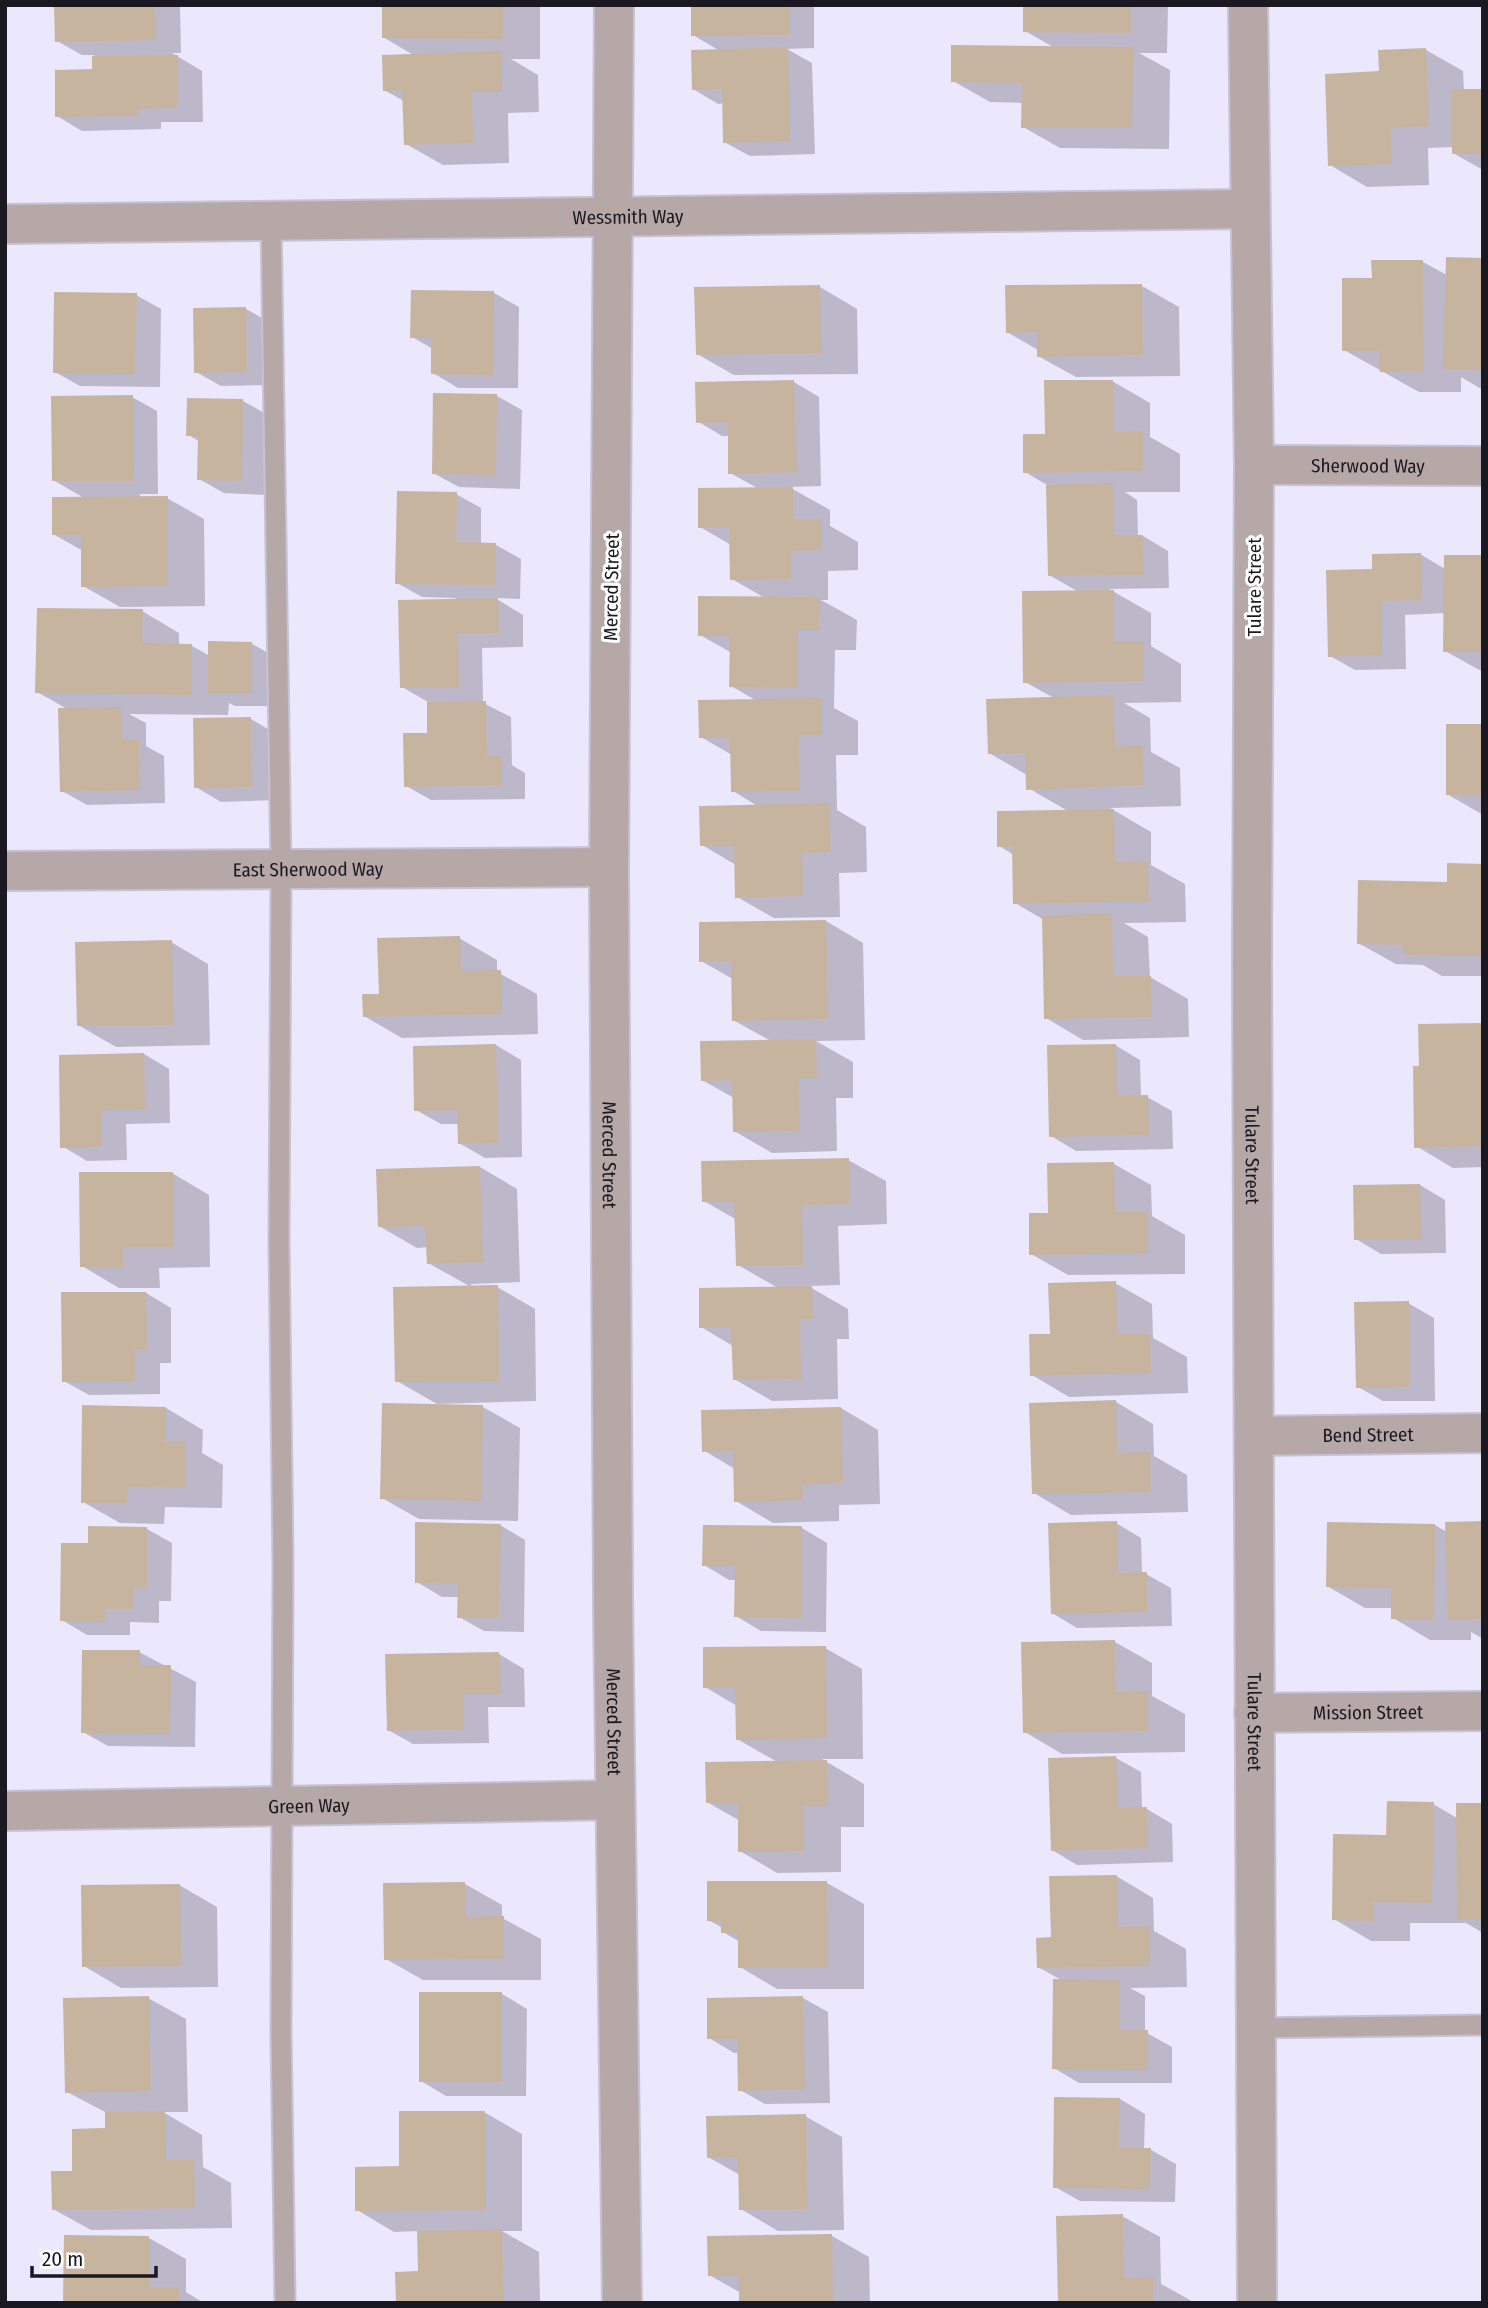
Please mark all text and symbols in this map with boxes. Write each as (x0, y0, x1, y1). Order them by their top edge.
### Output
street label: Wessmith Way (572, 205, 684, 229)
street label: Sherwood Way (1311, 454, 1425, 478)
street label: Merced Street (599, 532, 624, 641)
street label: Tulare Street (1243, 537, 1266, 636)
street label: East Sherwood Way (233, 857, 384, 881)
street label: Merced Street (597, 1101, 621, 1210)
street label: Tulare Street (1241, 1105, 1264, 1205)
street label: Bend Street (1322, 1423, 1415, 1447)
street label: Merced Street (602, 1668, 626, 1777)
street label: Tulare Street (1243, 1672, 1266, 1772)
street label: Mission Street (1313, 1701, 1424, 1724)
street label: Green Way (268, 1794, 350, 1818)
scale bar (32, 2234, 156, 2278)
text: 20 m (42, 2246, 83, 2272)

